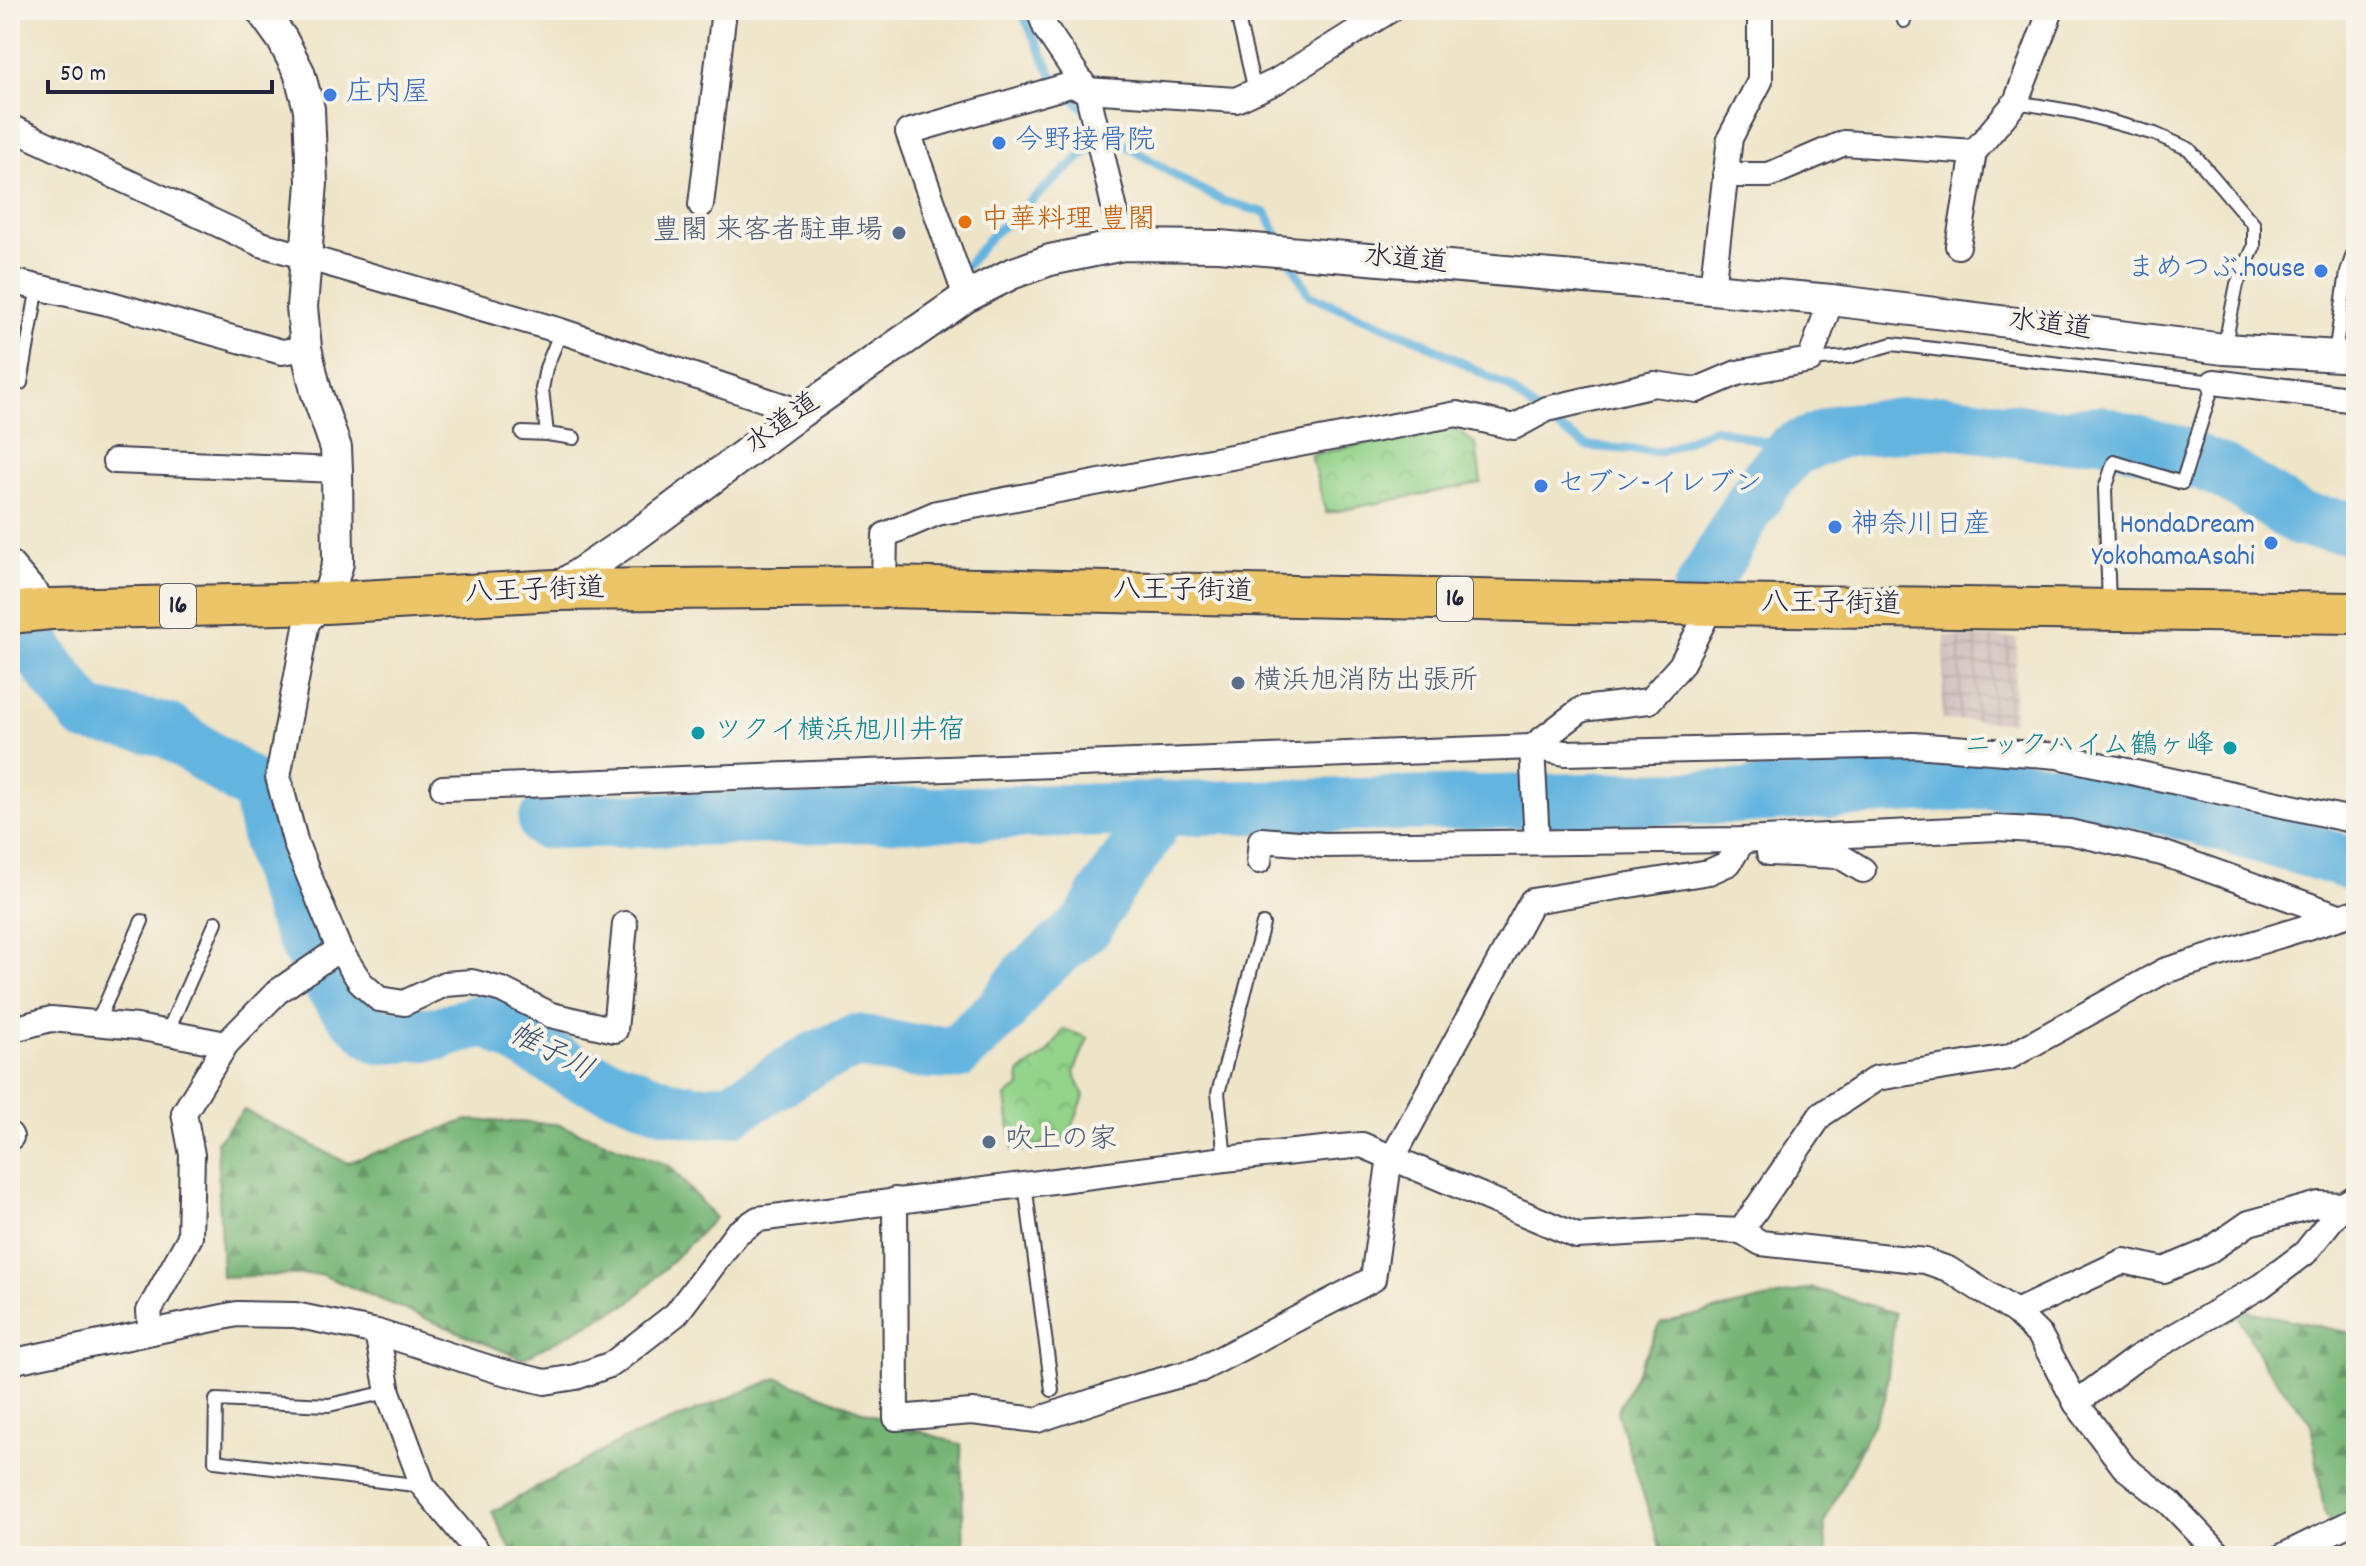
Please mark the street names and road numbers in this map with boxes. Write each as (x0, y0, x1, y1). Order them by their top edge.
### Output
street label: 水道道 (1362, 238, 1450, 286)
street label: 水道道 (2006, 302, 2094, 352)
street label: 水道道 (738, 384, 830, 466)
street label: 八王子街道 (464, 571, 606, 615)
street label: 八王子街道 (1113, 572, 1253, 614)
road number: 16 (1437, 577, 1473, 621)
road number: 16 (160, 584, 196, 628)
street label: 八王子街道 (1761, 585, 1901, 627)

